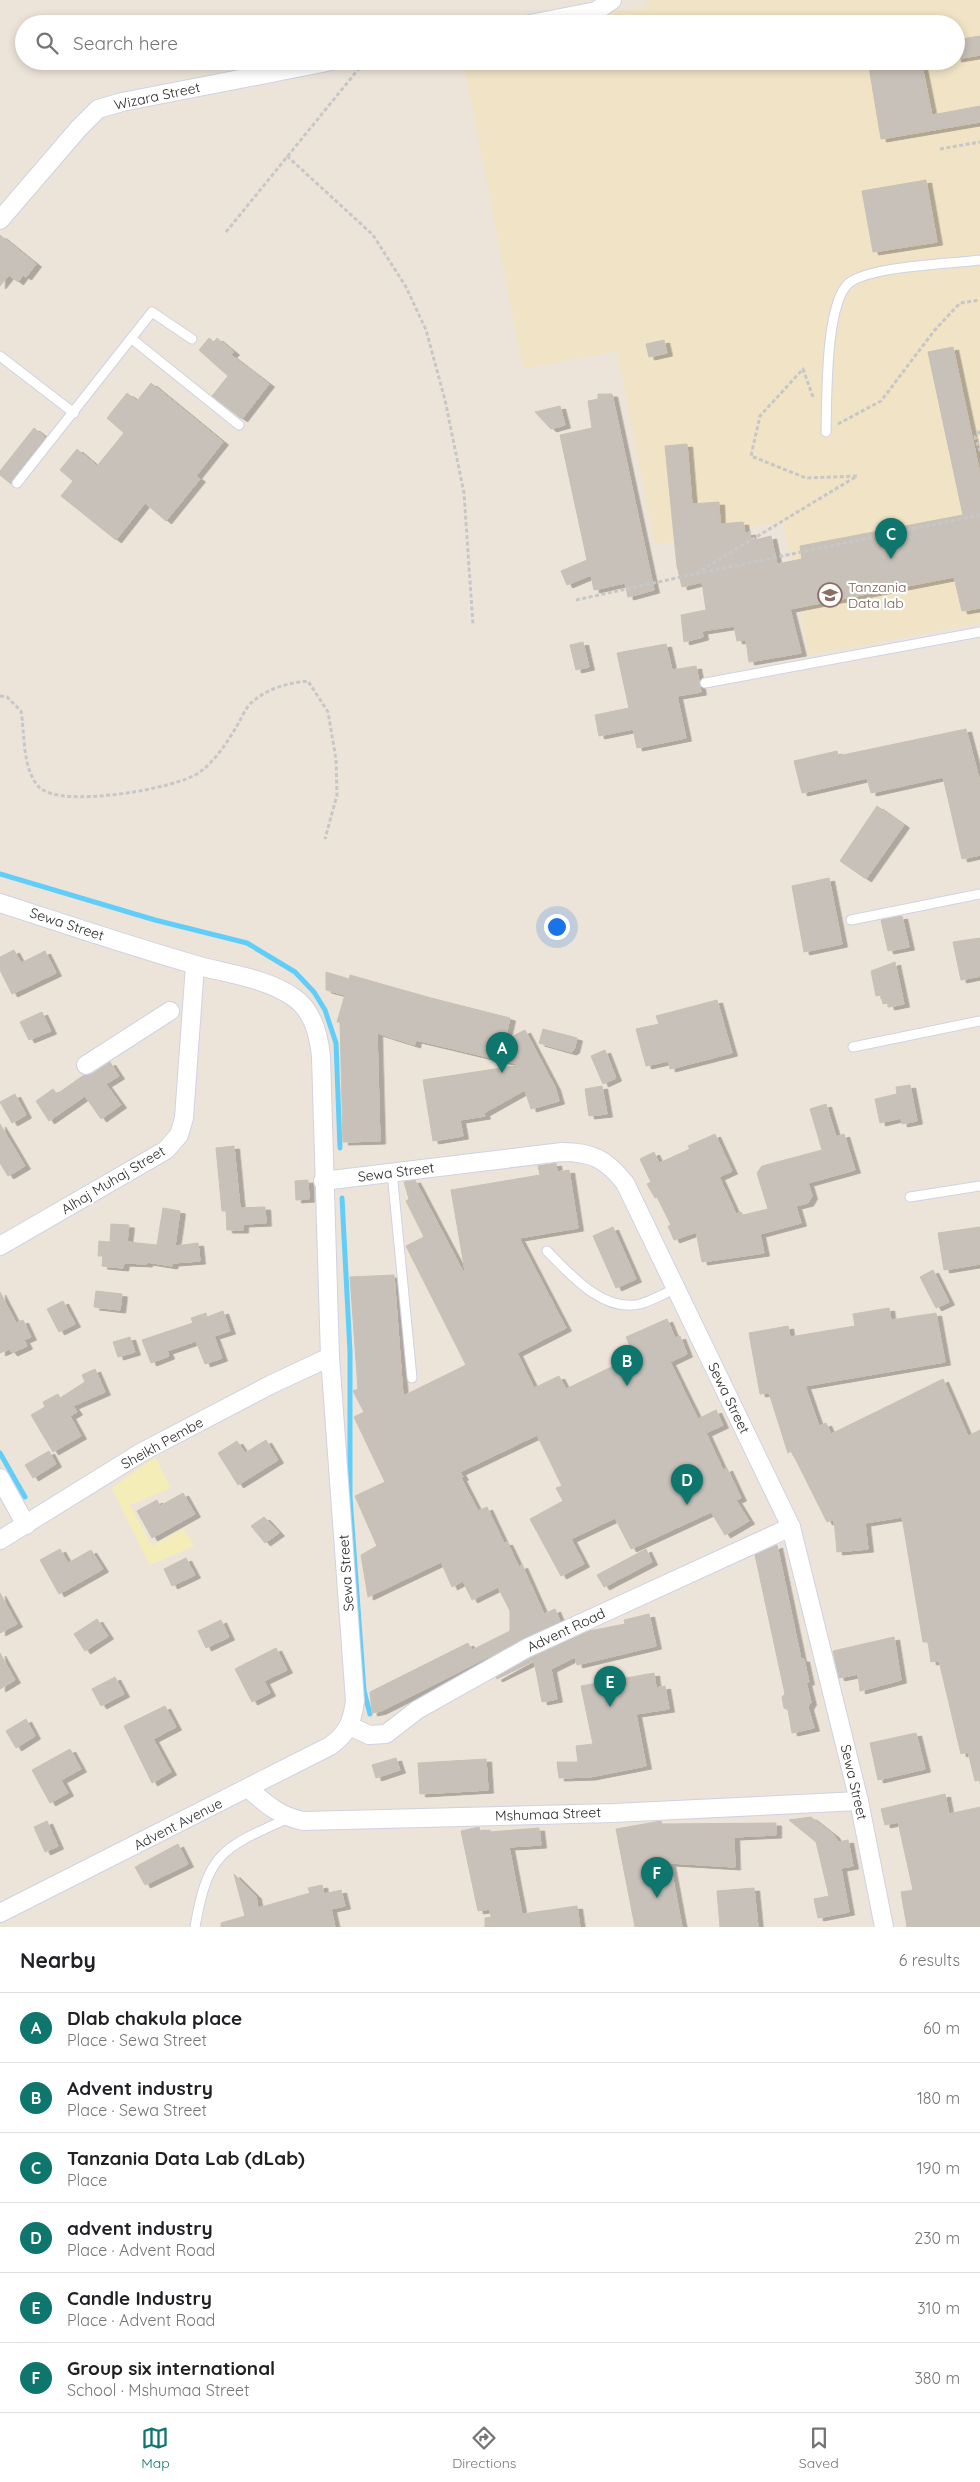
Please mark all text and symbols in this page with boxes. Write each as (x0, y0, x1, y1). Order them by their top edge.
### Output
search box (15, 15, 965, 70)
icon: search (33, 29, 61, 57)
text: Search here (73, 31, 178, 55)
street label: Wizara Street (112, 78, 202, 114)
pin: C (875, 518, 907, 559)
place label: Tanzania Data lab (848, 578, 906, 612)
school or university icon: Tanzania Data lab (817, 582, 843, 608)
street label: Sewa Street (28, 904, 107, 945)
your location (544, 914, 570, 940)
pin: A (486, 1032, 518, 1073)
street label: Alhaj Muhaj Street (58, 1142, 168, 1218)
street label: Sewa Street (357, 1158, 436, 1186)
pin: B (611, 1345, 643, 1386)
street label: Sewa Street (704, 1359, 754, 1437)
street label: Sheikh Pembe (118, 1413, 206, 1473)
pin: D (671, 1464, 703, 1505)
street label: Sewa Street (334, 1534, 358, 1612)
street label: Advent Road (524, 1604, 608, 1656)
pin: E (594, 1666, 626, 1707)
street label: Sewa Street (837, 1742, 871, 1822)
street label: Advent Avenue (131, 1794, 226, 1854)
street label: Mshumaa Street (495, 1803, 602, 1825)
pin: F (641, 1857, 673, 1898)
text: Nearby (20, 1947, 96, 1973)
text: 6 results (899, 1950, 960, 1970)
text: Dlab chakula place (67, 2006, 242, 2030)
text: A (31, 2018, 41, 2038)
text: 60 m (923, 2018, 960, 2038)
text: Place · Sewa Street (67, 2030, 207, 2050)
text: Advent industry (67, 2076, 213, 2100)
text: B (31, 2088, 41, 2108)
text: 180 m (917, 2088, 960, 2108)
text: Place · Sewa Street (67, 2100, 207, 2120)
text: Tanzania Data Lab (dLab) (67, 2146, 305, 2170)
text: C (31, 2158, 41, 2178)
text: 190 m (917, 2158, 960, 2178)
text: Place (67, 2170, 107, 2190)
text: advent industry (67, 2216, 213, 2240)
text: D (30, 2228, 42, 2248)
text: 230 m (914, 2228, 960, 2248)
text: Place · Advent Road (67, 2240, 215, 2260)
text: Candle Industry (67, 2286, 212, 2310)
text: E (31, 2298, 41, 2318)
text: 310 m (917, 2298, 960, 2318)
text: Place · Advent Road (67, 2310, 215, 2330)
text: Group six international (67, 2356, 275, 2380)
text: F (32, 2368, 41, 2388)
text: 380 m (914, 2368, 960, 2388)
text: School · Mshumaa Street (67, 2380, 249, 2400)
tab: Map (141, 2424, 170, 2472)
tab: Directions (452, 2424, 516, 2472)
tab: Saved (799, 2424, 839, 2472)

